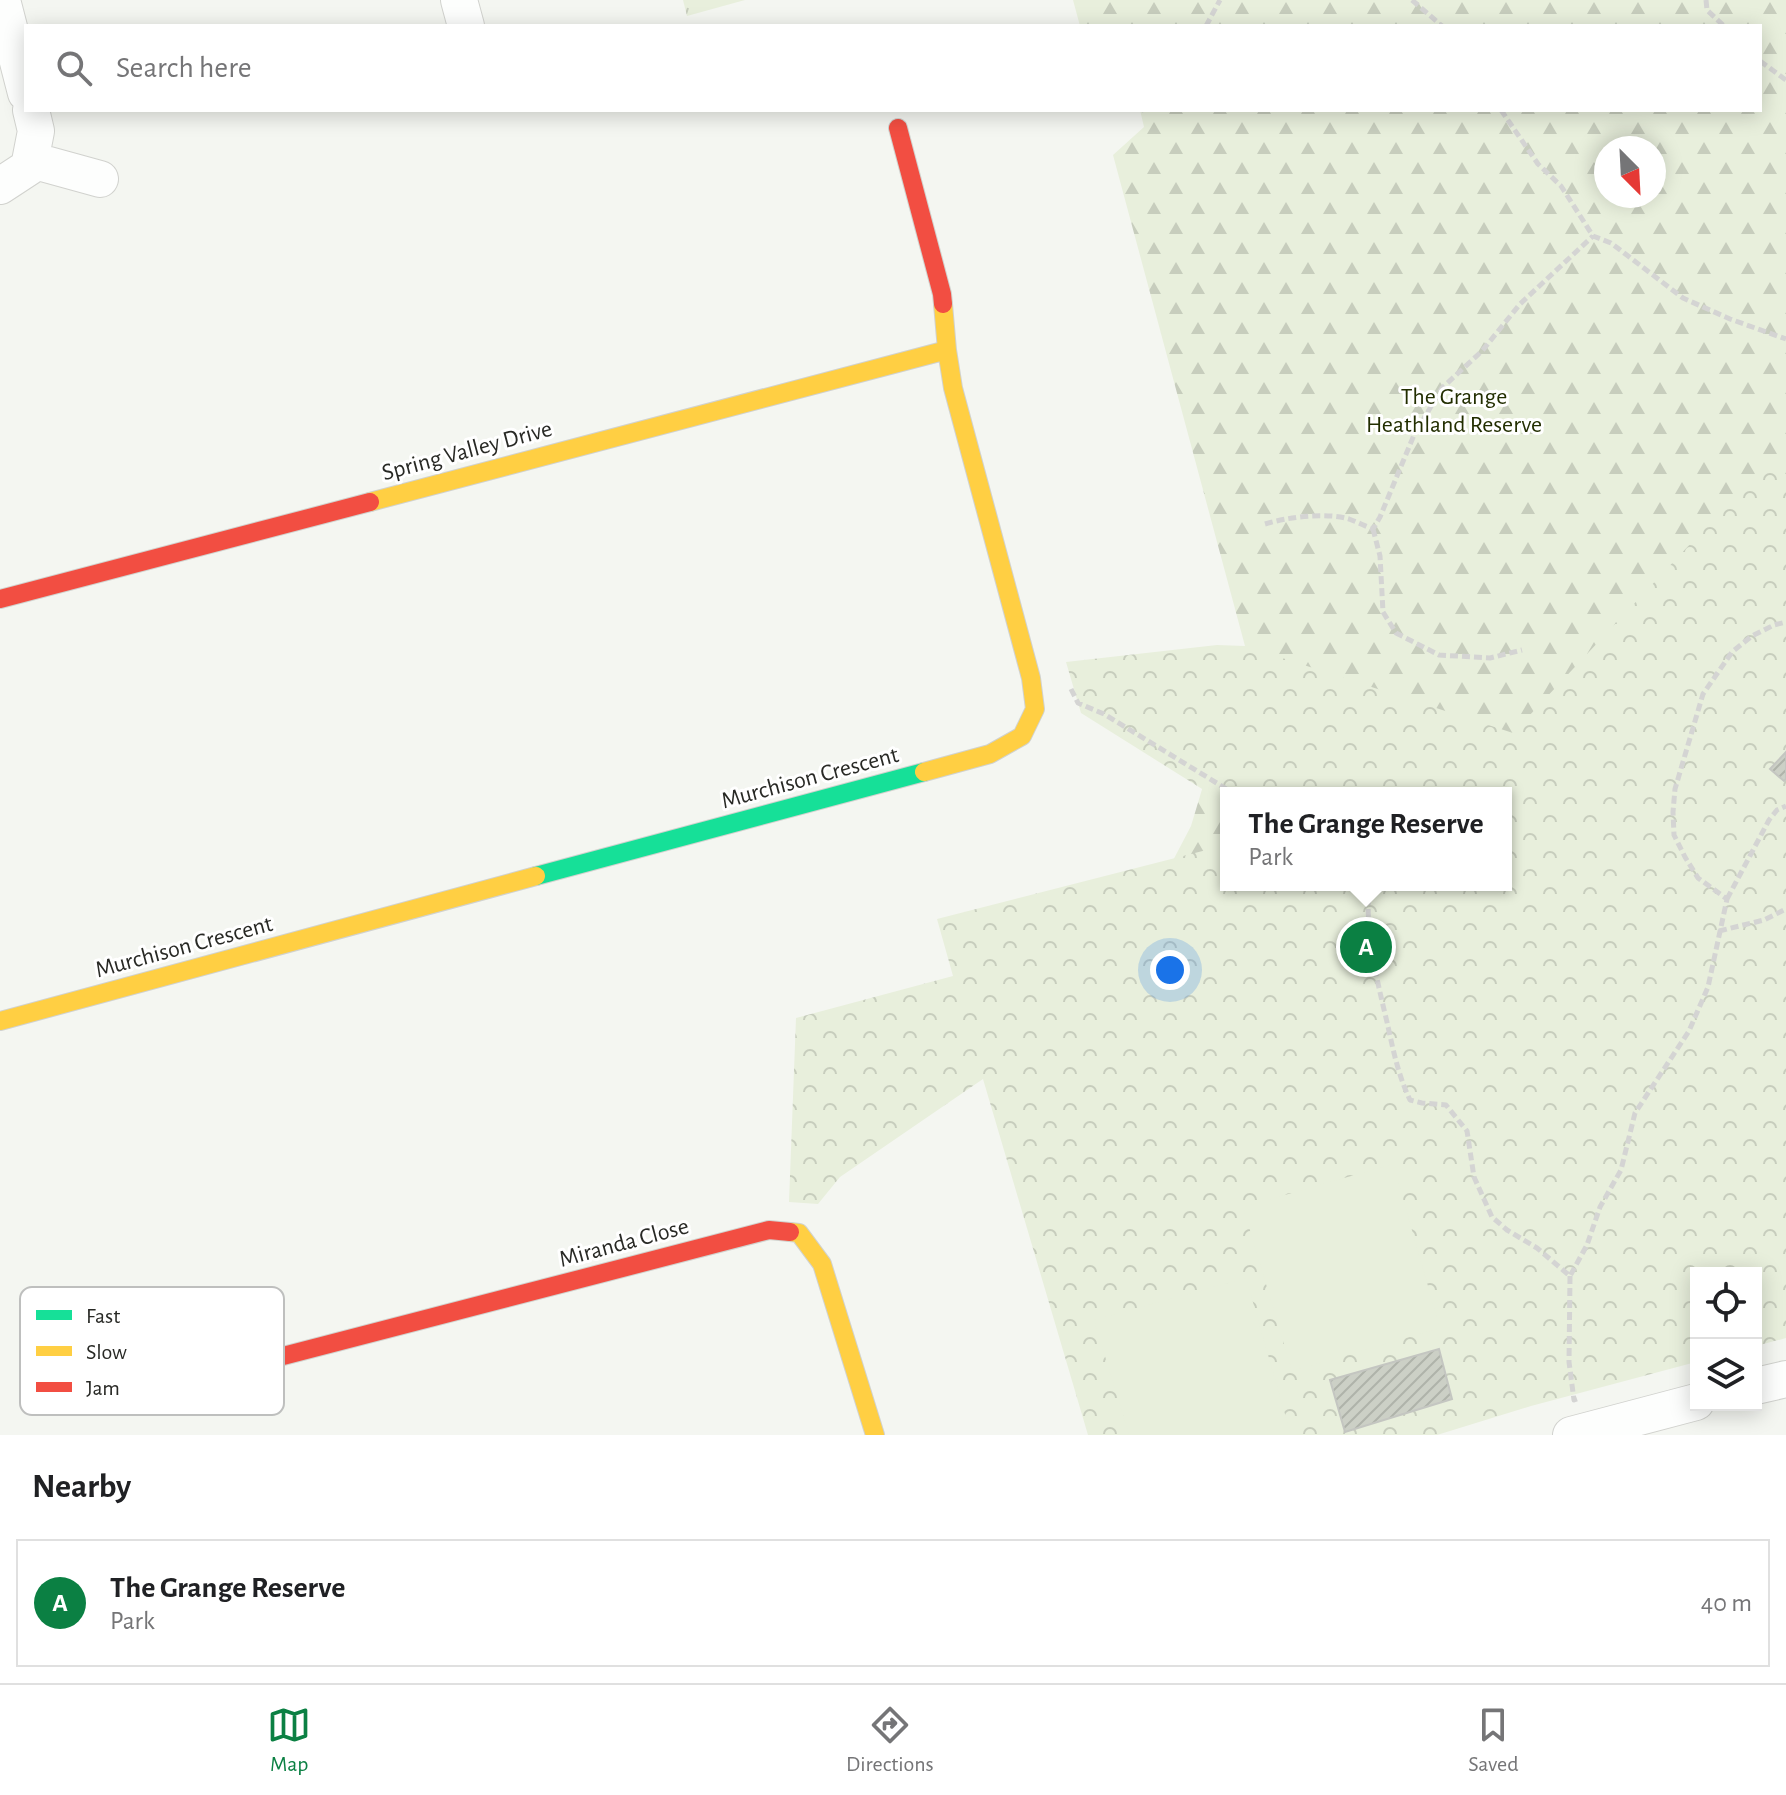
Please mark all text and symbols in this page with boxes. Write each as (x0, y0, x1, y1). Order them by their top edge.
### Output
search box (24, 24, 1762, 112)
icon: search (52, 46, 96, 90)
text: Search here (116, 53, 252, 83)
north arrow (1594, 136, 1666, 208)
park label: The Grange Heathland Reserve (1366, 385, 1542, 437)
street label: Spring Valley Drive (379, 417, 555, 485)
street label: Murchison Crescent (719, 743, 902, 813)
popup (1220, 787, 1512, 891)
text: The Grange Reserve (1248, 809, 1484, 839)
text: Park (1248, 844, 1293, 870)
street label: Murchison Crescent (93, 912, 276, 982)
pin: A (1340, 917, 1392, 977)
your location (1150, 950, 1190, 990)
street label: Miranda Close (557, 1214, 691, 1272)
map controls (1690, 1267, 1762, 1411)
button: locate (1690, 1267, 1762, 1339)
legend (20, 1287, 284, 1415)
text: Fast (86, 1305, 120, 1327)
button: layers (1690, 1339, 1762, 1411)
text: Slow (86, 1341, 127, 1363)
text: Jam (86, 1377, 120, 1399)
text: Nearby (32, 1470, 131, 1504)
text: The Grange Reserve (110, 1573, 345, 1603)
text: A (52, 1590, 68, 1616)
text: 40 m (1701, 1590, 1752, 1616)
text: Park (110, 1608, 155, 1634)
tab: Map (267, 1703, 311, 1777)
tab: Directions (846, 1703, 934, 1777)
tab: Saved (1468, 1703, 1519, 1777)

